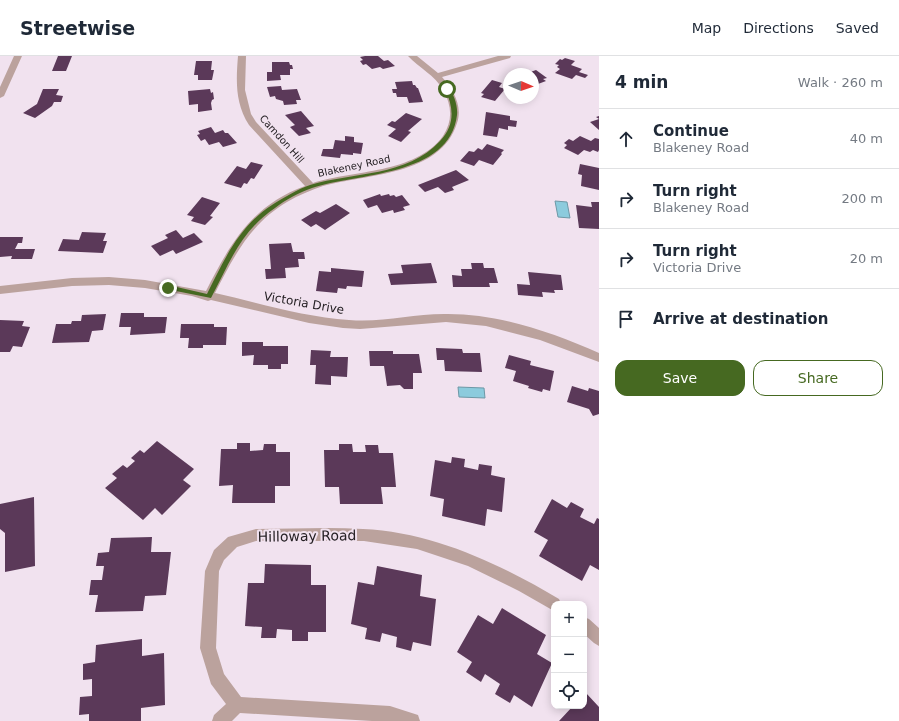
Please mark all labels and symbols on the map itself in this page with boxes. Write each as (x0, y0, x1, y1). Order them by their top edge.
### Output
north arrow (503, 68, 539, 104)
route start (438, 80, 456, 98)
street label: Camdon Hill (258, 113, 306, 165)
street label: Blakeney Road (317, 153, 391, 179)
route end (159, 279, 177, 297)
street label: Victoria Drive (263, 289, 345, 317)
street label: Hilloway Road (258, 527, 356, 545)

